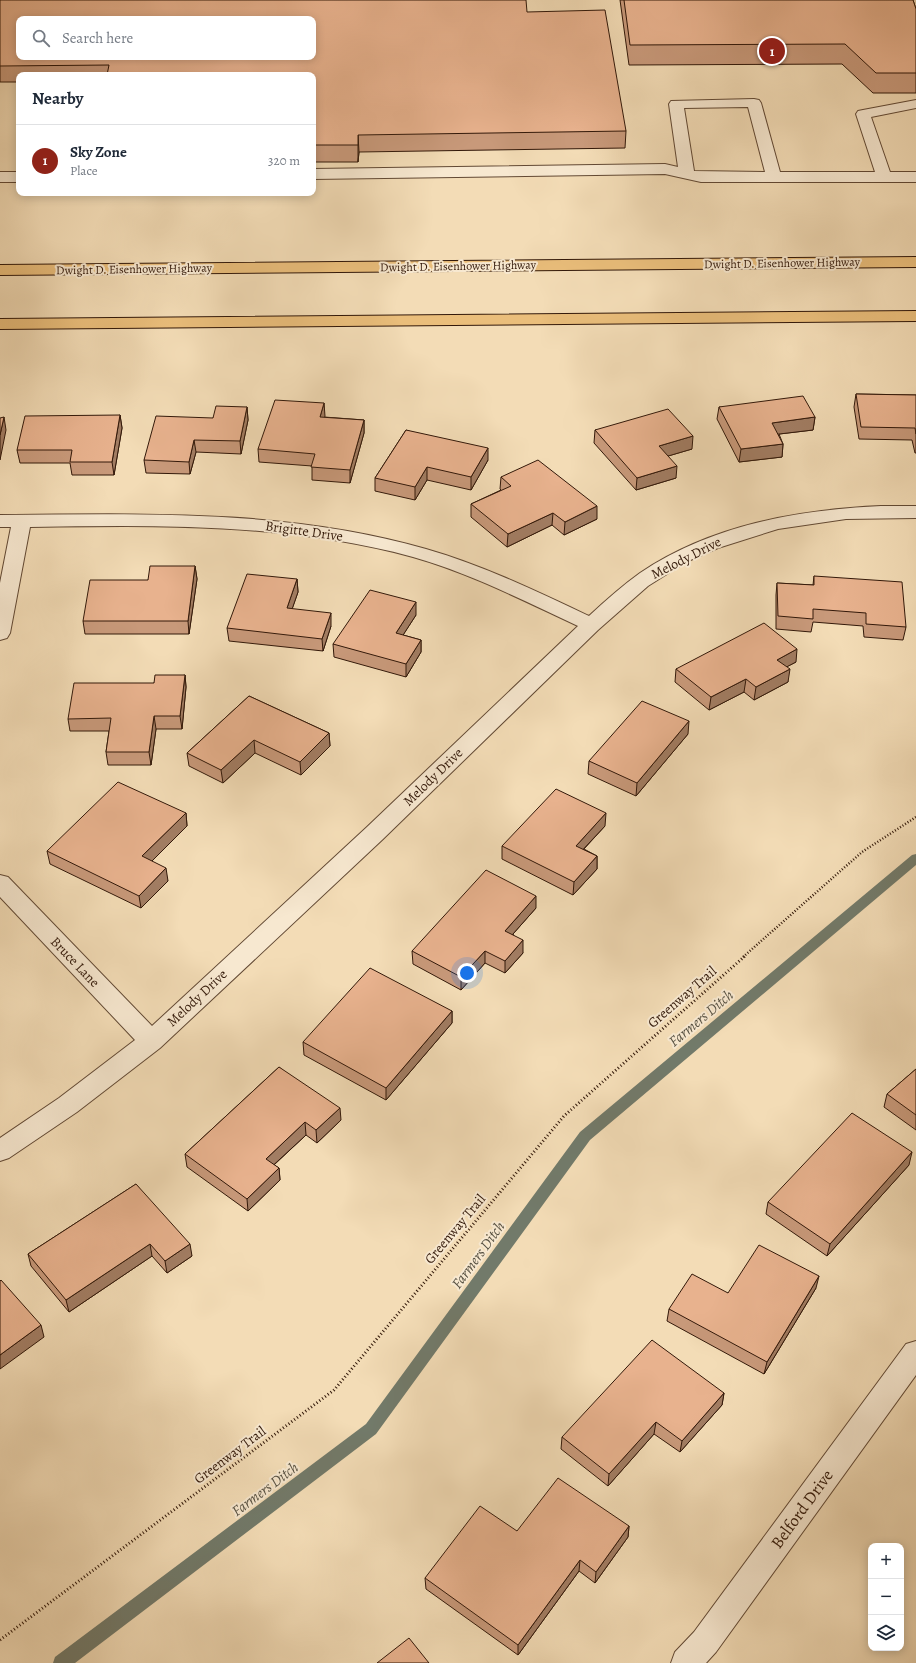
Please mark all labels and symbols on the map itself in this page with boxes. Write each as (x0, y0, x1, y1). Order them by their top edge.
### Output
pin: 1 (759, 36, 785, 66)
street label: Dwight D. Eisenhower Highway (704, 254, 861, 272)
street label: Dwight D. Eisenhower Highway (380, 257, 537, 275)
street label: Dwight D. Eisenhower Highway (56, 260, 213, 278)
street label: Brigitte Drive (264, 516, 344, 546)
street label: Melody Drive (648, 532, 724, 584)
street label: Melody Drive (399, 744, 467, 810)
street label: Bruce Lane (46, 933, 104, 991)
street label: Greenway Trail (644, 961, 721, 1032)
your location (457, 963, 477, 983)
street label: Melody Drive (163, 965, 231, 1031)
water label: Farmers Ditch (664, 985, 738, 1051)
street label: Greenway Trail (420, 1190, 490, 1268)
water label: Farmers Ditch (447, 1217, 509, 1293)
street label: Greenway Trail (190, 1421, 270, 1488)
water label: Farmers Ditch (228, 1457, 302, 1521)
street label: Belford Drive (766, 1465, 838, 1553)

